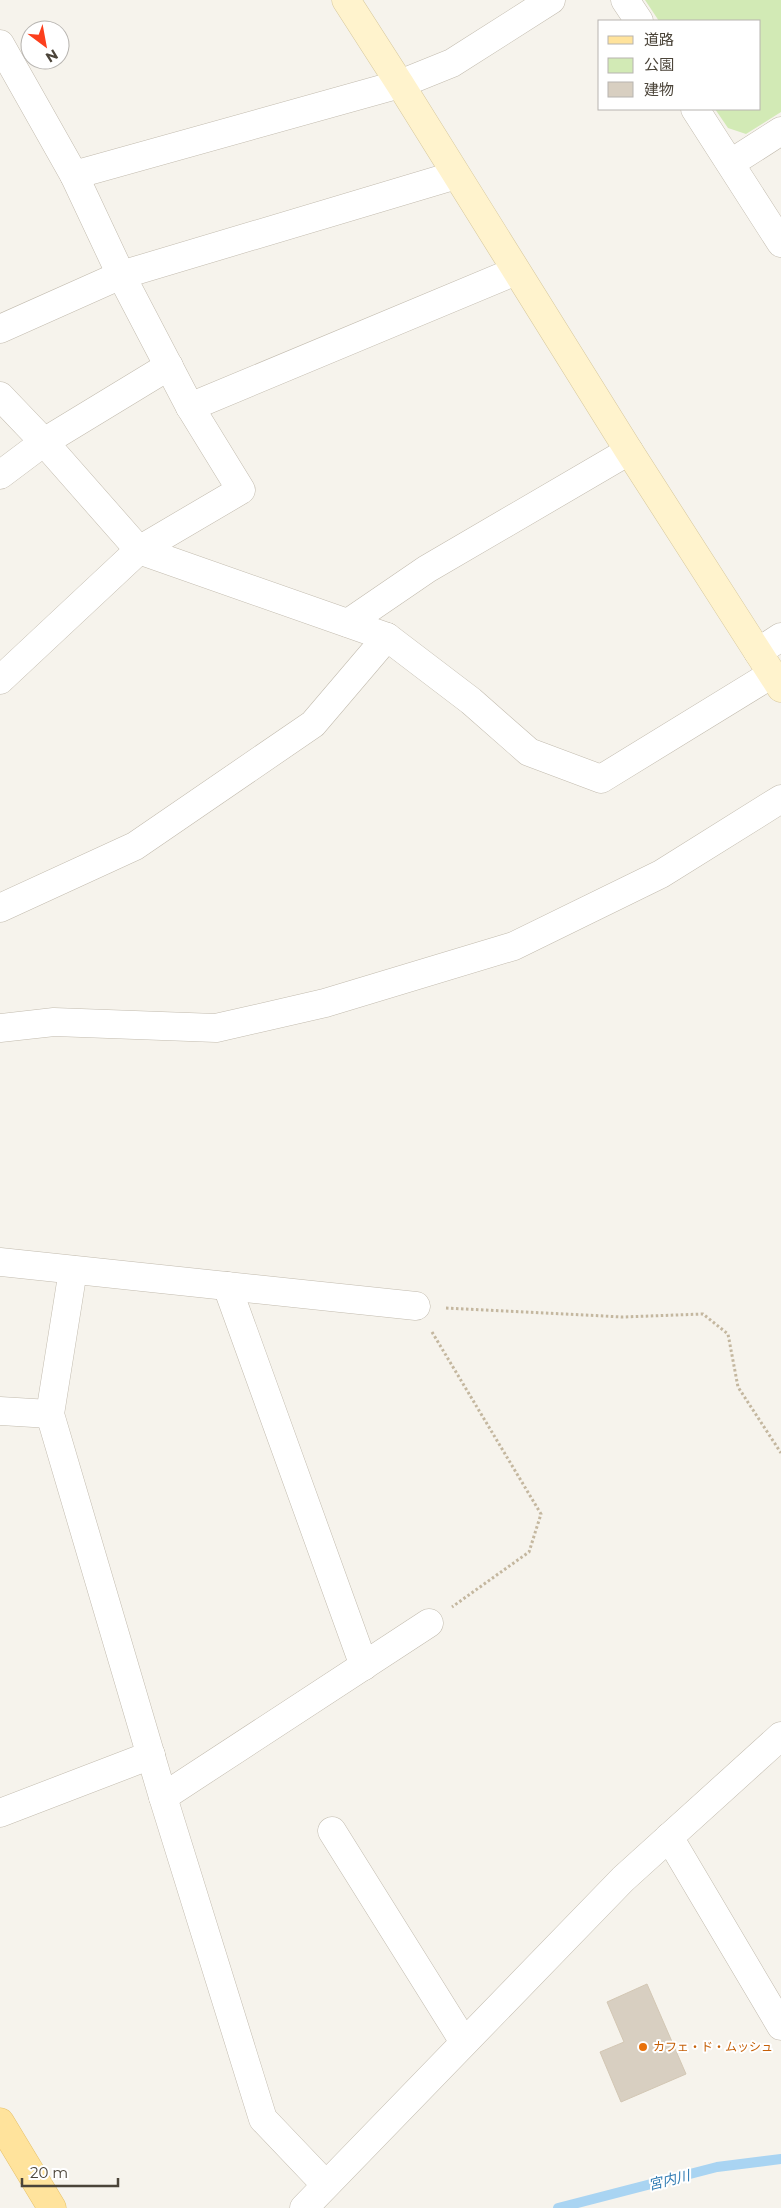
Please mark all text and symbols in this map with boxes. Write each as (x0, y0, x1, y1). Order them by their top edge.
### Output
north arrow (20, 20, 70, 70)
legend (598, 20, 761, 110)
text: 道路 (644, 30, 674, 49)
text: N (42, 45, 61, 67)
text: 公園 (644, 55, 674, 74)
text: 建物 (644, 80, 674, 99)
place label: カフェ・ド・ムッシュ (653, 2039, 773, 2054)
marker: カフェ・ド・ムッシュ (637, 2041, 649, 2053)
scale bar (22, 2156, 119, 2188)
text: 20 m (30, 2163, 68, 2182)
water label: 宮内川 (646, 2166, 693, 2194)

